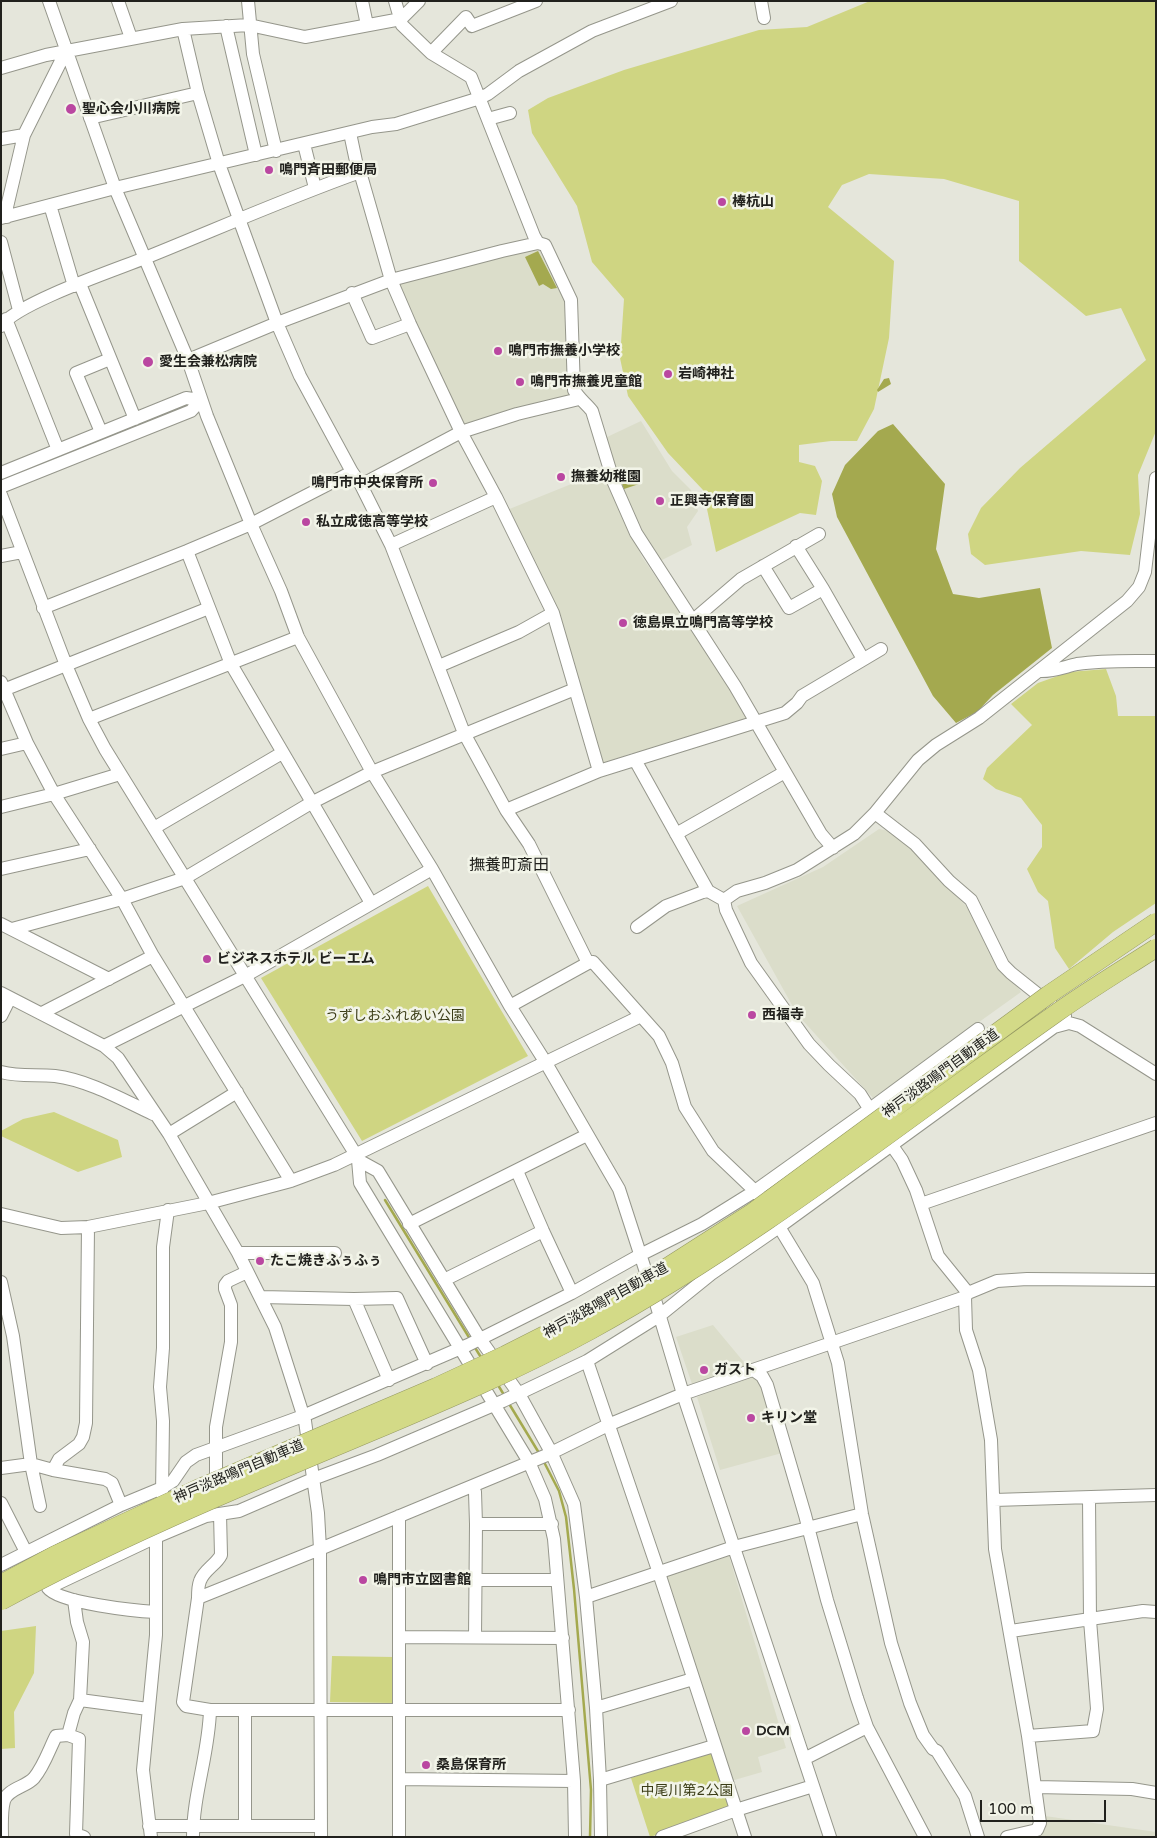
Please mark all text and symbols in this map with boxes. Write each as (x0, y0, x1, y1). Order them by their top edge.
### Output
place label: 聖心会小川病院 (82, 101, 180, 117)
marker: 聖心会小川病院 (64, 102, 78, 116)
place label: 鳴門斉田郵便局 (279, 162, 377, 178)
marker: 鳴門斉田郵便局 (263, 164, 275, 176)
place label: 棒杭山 (732, 194, 774, 210)
marker: 棒杭山 (716, 196, 728, 208)
place label: 鳴門市撫養小学校 (508, 343, 620, 359)
marker: 鳴門市撫養小学校 (492, 345, 504, 357)
place label: 愛生会兼松病院 (159, 354, 257, 370)
marker: 愛生会兼松病院 (141, 355, 155, 369)
place label: 岩崎神社 (678, 366, 734, 382)
marker: 岩崎神社 (662, 368, 674, 380)
place label: 鳴門市撫養児童館 (530, 374, 642, 390)
marker: 鳴門市撫養児童館 (514, 376, 526, 388)
place label: 撫養幼稚園 (571, 469, 641, 485)
marker: 撫養幼稚園 (555, 471, 567, 483)
place label: 鳴門市中央保育所 (311, 475, 423, 491)
marker: 鳴門市中央保育所 (427, 477, 439, 489)
place label: 正興寺保育園 (670, 493, 754, 509)
marker: 正興寺保育園 (654, 495, 666, 507)
place label: 私立成徳高等学校 (316, 514, 428, 530)
marker: 私立成徳高等学校 (300, 516, 312, 528)
place label: 徳島県立鳴門高等学校 (633, 615, 773, 631)
marker: 徳島県立鳴門高等学校 (617, 617, 629, 629)
district label: 撫養町斎田 (469, 856, 549, 876)
place label: ビジネスホテル ビーエム (217, 951, 375, 967)
marker: ビジネスホテル ビーエム (201, 953, 213, 965)
place label: 西福寺 (762, 1007, 804, 1023)
park label: うずしおふれあい公園 (325, 1008, 465, 1024)
marker: 西福寺 (746, 1009, 758, 1021)
street label: 神戸淡路鳴門自動車道 (879, 1026, 1003, 1122)
place label: たこ焼きふぅふぅ (270, 1253, 382, 1269)
marker: たこ焼きふぅふぅ (254, 1255, 266, 1267)
street label: 神戸淡路鳴門自動車道 (541, 1260, 671, 1342)
place label: ガスト (714, 1362, 756, 1378)
marker: ガスト (698, 1364, 710, 1376)
place label: キリン堂 (761, 1410, 817, 1426)
marker: キリン堂 (745, 1412, 757, 1424)
street label: 神戸淡路鳴門自動車道 (171, 1437, 307, 1507)
place label: 鳴門市立図書館 (373, 1572, 471, 1588)
marker: 鳴門市立図書館 (357, 1574, 369, 1586)
place label: DCM (756, 1723, 790, 1739)
marker: DCM (740, 1725, 752, 1737)
place label: 桑島保育所 (436, 1757, 506, 1773)
marker: 桑島保育所 (420, 1759, 432, 1771)
park label: 中尾川第2公園 (641, 1783, 733, 1799)
scale bar (982, 1790, 1108, 1822)
text: 100 m (988, 1800, 1034, 1818)

